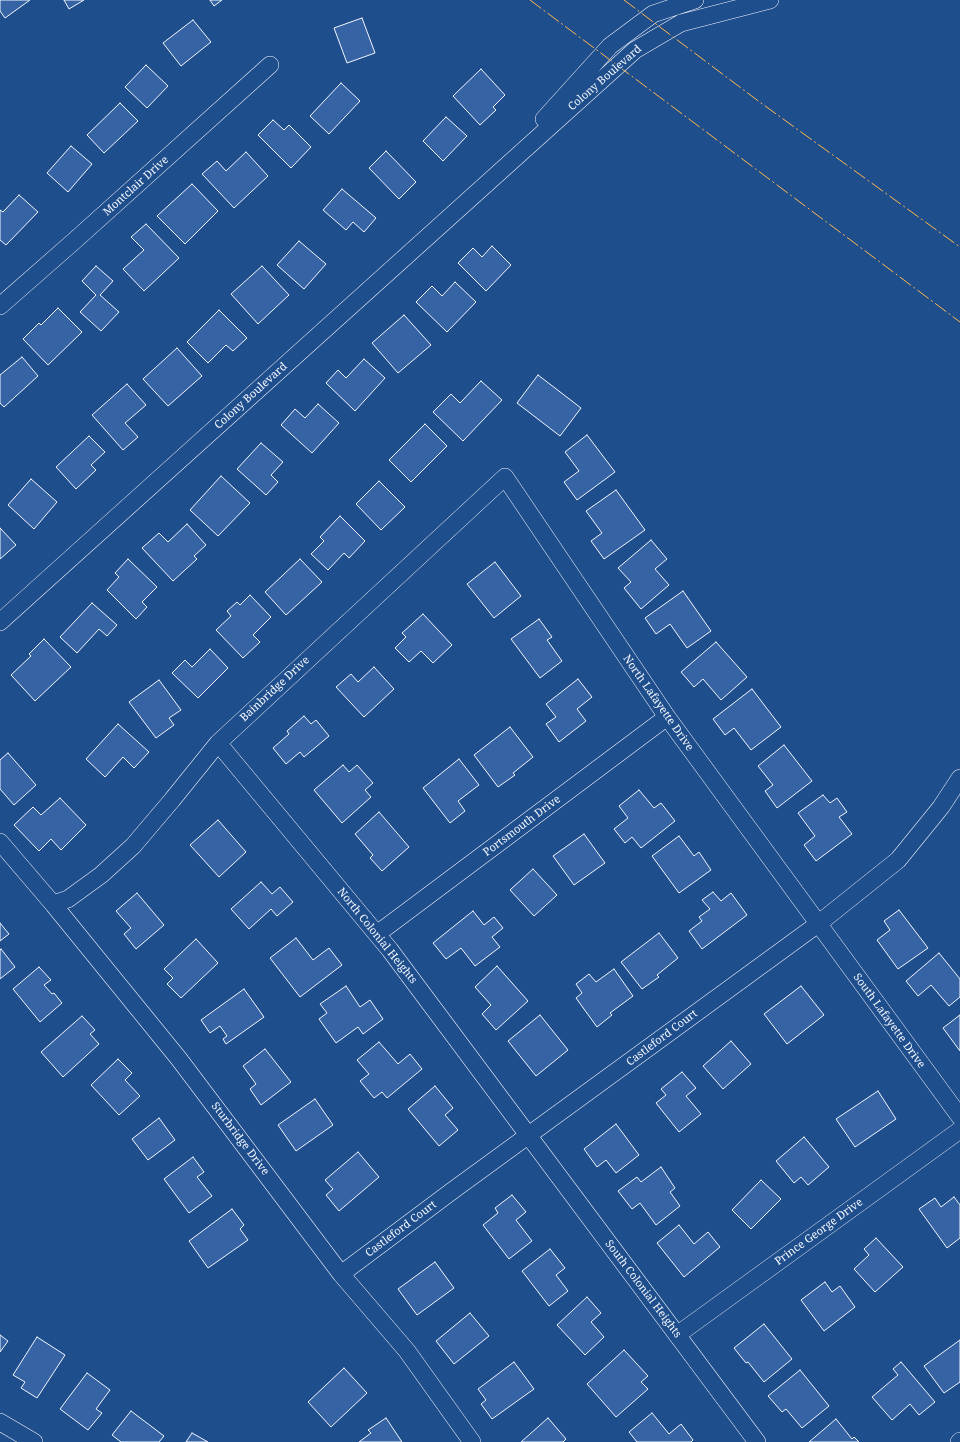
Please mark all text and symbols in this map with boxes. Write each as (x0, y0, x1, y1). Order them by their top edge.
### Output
street label: Colony Boulevard (566, 42, 644, 114)
street label: Montclair Drive (101, 153, 171, 219)
street label: Colony Boulevard (212, 360, 290, 432)
street label: North Lafayette Drive (620, 652, 696, 754)
street label: Bainbridge Drive (238, 654, 312, 724)
street label: Portsmouth Drive (481, 793, 563, 859)
street label: North Colonial Heights (334, 885, 420, 987)
street label: South Lafayette Drive (850, 971, 928, 1071)
street label: Castleford Court (624, 1007, 700, 1069)
street label: Sturbridge Drive (208, 1100, 272, 1178)
street label: Prince George Drive (772, 1196, 866, 1268)
street label: Castleford Court (363, 1198, 439, 1260)
street label: South Colonial Heights (602, 1238, 684, 1340)

